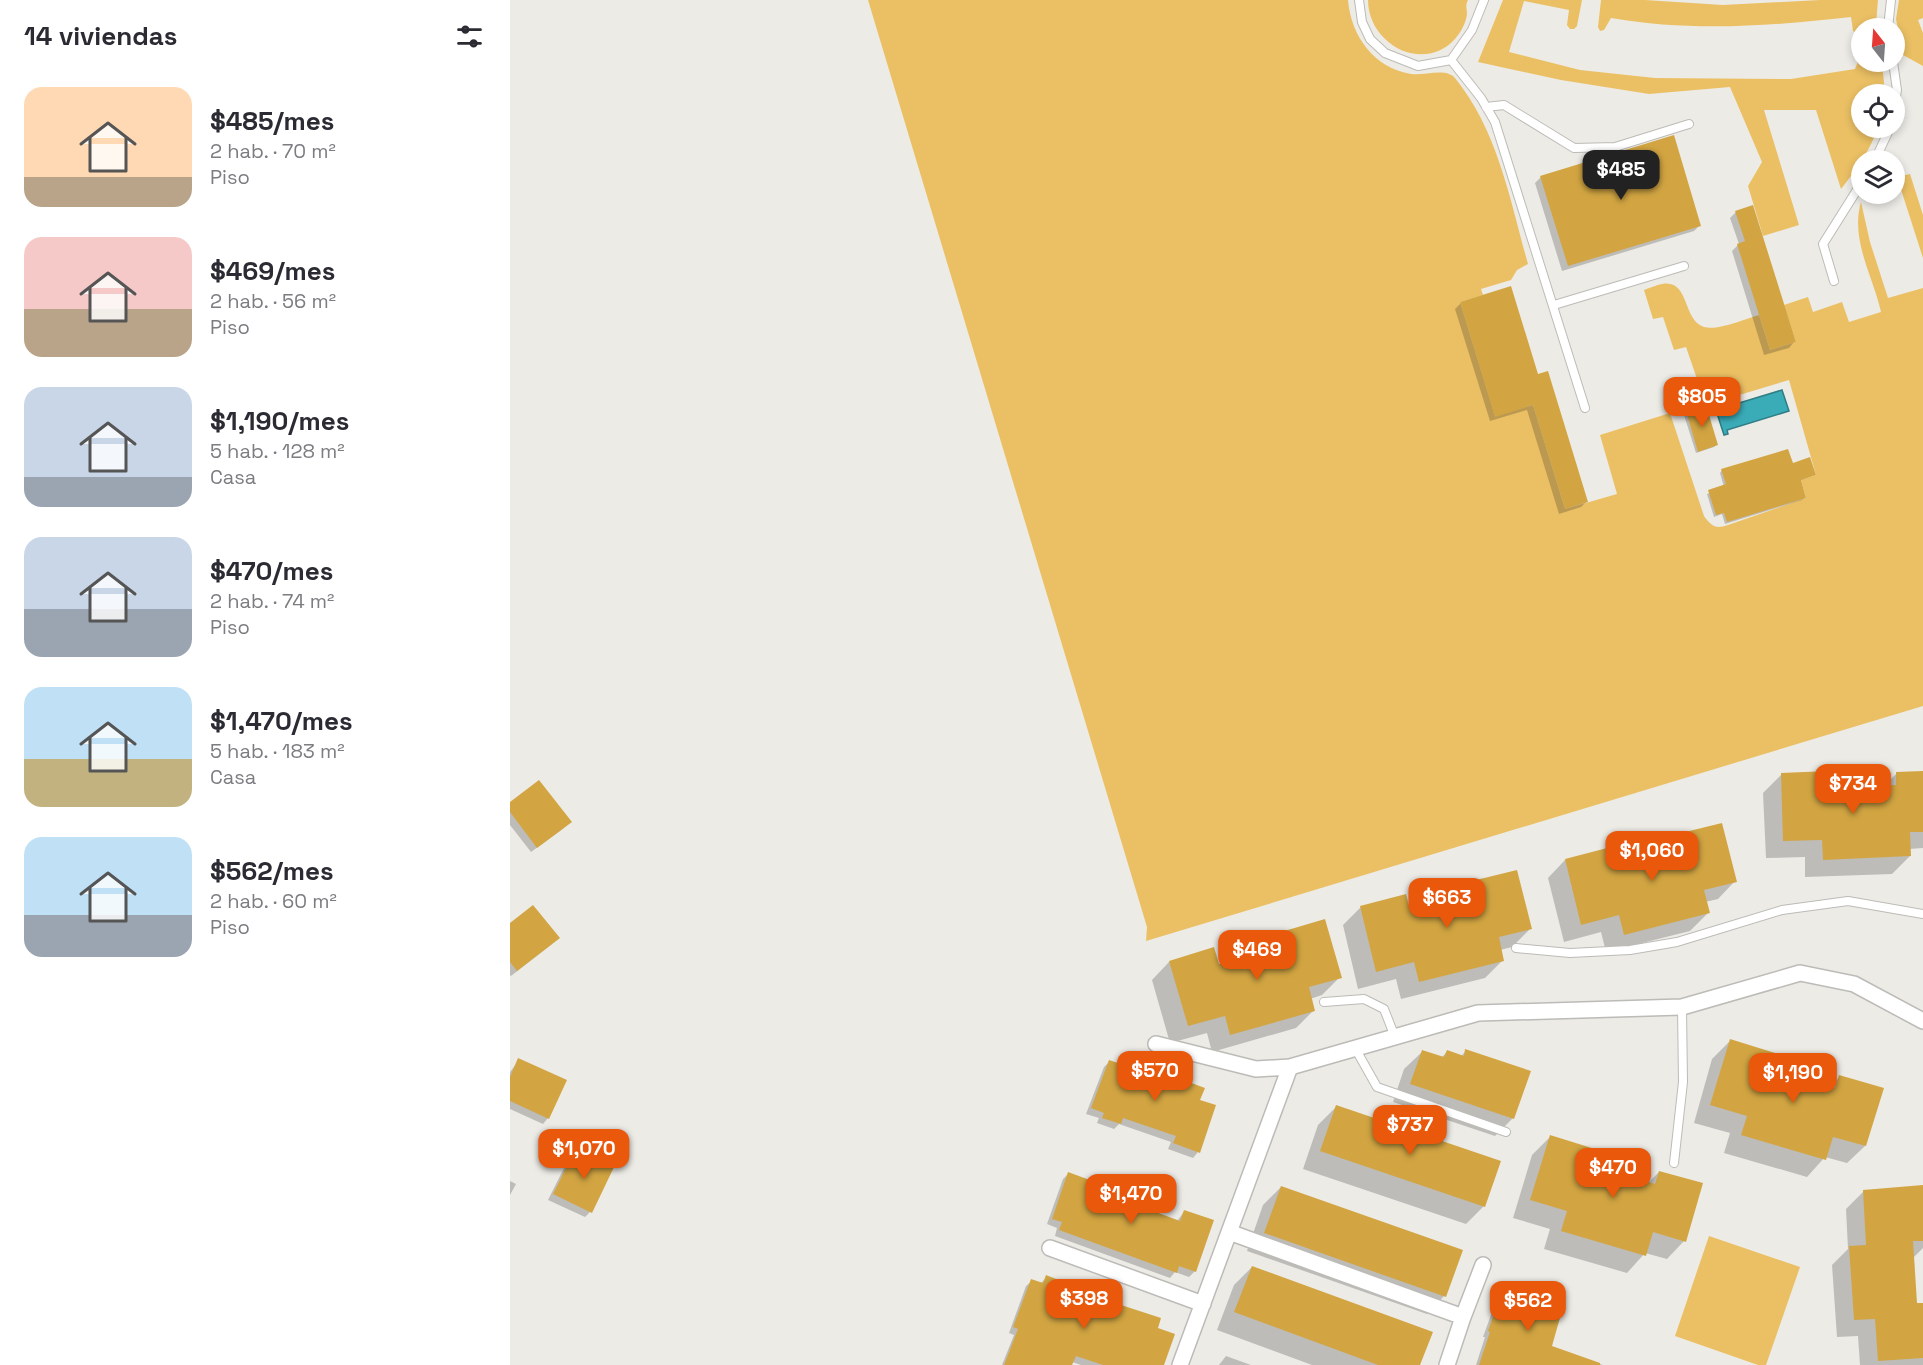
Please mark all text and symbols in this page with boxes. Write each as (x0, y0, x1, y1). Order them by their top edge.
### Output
north arrow (1851, 18, 1905, 72)
map controls (1851, 18, 1905, 204)
text: 14 viviendas (24, 19, 177, 53)
icon: filters (453, 20, 486, 53)
button: locate (1851, 84, 1905, 138)
text: $485/mes (210, 104, 334, 138)
icon: home (72, 111, 144, 183)
text: 2 hab. · 70 m² (210, 138, 336, 164)
pin: $485 (1585, 150, 1657, 201)
button: layers (1851, 150, 1905, 204)
text: $485 (1597, 156, 1645, 182)
text: Piso (210, 164, 250, 190)
text: $469/mes (210, 254, 335, 288)
icon: home (72, 261, 144, 333)
text: 2 hab. · 56 m² (210, 288, 336, 314)
text: Piso (210, 314, 250, 340)
pin: $805 (1666, 377, 1738, 428)
text: $805 (1677, 383, 1727, 409)
text: $1,190/mes (210, 404, 349, 438)
icon: home (72, 411, 144, 483)
text: 5 hab. · 128 m² (210, 438, 345, 464)
text: Casa (210, 464, 256, 490)
text: $470/mes (210, 554, 333, 588)
icon: home (72, 561, 144, 633)
text: 2 hab. · 74 m² (210, 588, 334, 614)
text: Piso (210, 614, 250, 640)
text: $1,470/mes (210, 704, 353, 738)
icon: home (72, 711, 144, 783)
text: 5 hab. · 183 m² (210, 738, 345, 764)
text: Casa (210, 764, 256, 790)
pin: $734 (1817, 764, 1889, 815)
text: $734 (1829, 770, 1877, 796)
pin: $1,060 (1603, 831, 1701, 882)
text: $1,060 (1619, 837, 1685, 863)
text: $562/mes (210, 854, 334, 888)
icon: home (72, 861, 144, 933)
pin: $663 (1411, 878, 1483, 929)
text: $663 (1423, 884, 1472, 910)
text: 2 hab. · 60 m² (210, 888, 337, 914)
text: Piso (210, 914, 250, 940)
pin: $469 (1221, 930, 1293, 981)
text: $469 (1232, 936, 1282, 962)
pin: $570 (1119, 1051, 1191, 1102)
pin: $1,190 (1744, 1053, 1842, 1104)
text: $570 (1131, 1057, 1179, 1083)
text: $1,190 (1763, 1059, 1823, 1085)
pin: $737 (1374, 1105, 1446, 1156)
text: $737 (1387, 1111, 1433, 1137)
pin: $1,070 (535, 1129, 633, 1180)
text: $1,070 (552, 1135, 616, 1161)
pin: $470 (1577, 1148, 1649, 1199)
text: $470 (1589, 1154, 1637, 1180)
pin: $1,470 (1082, 1174, 1180, 1225)
text: $1,470 (1100, 1180, 1162, 1206)
pin: $398 (1048, 1279, 1120, 1330)
pin: $562 (1492, 1281, 1564, 1332)
text: $398 (1060, 1285, 1108, 1311)
text: $562 (1504, 1287, 1552, 1313)

